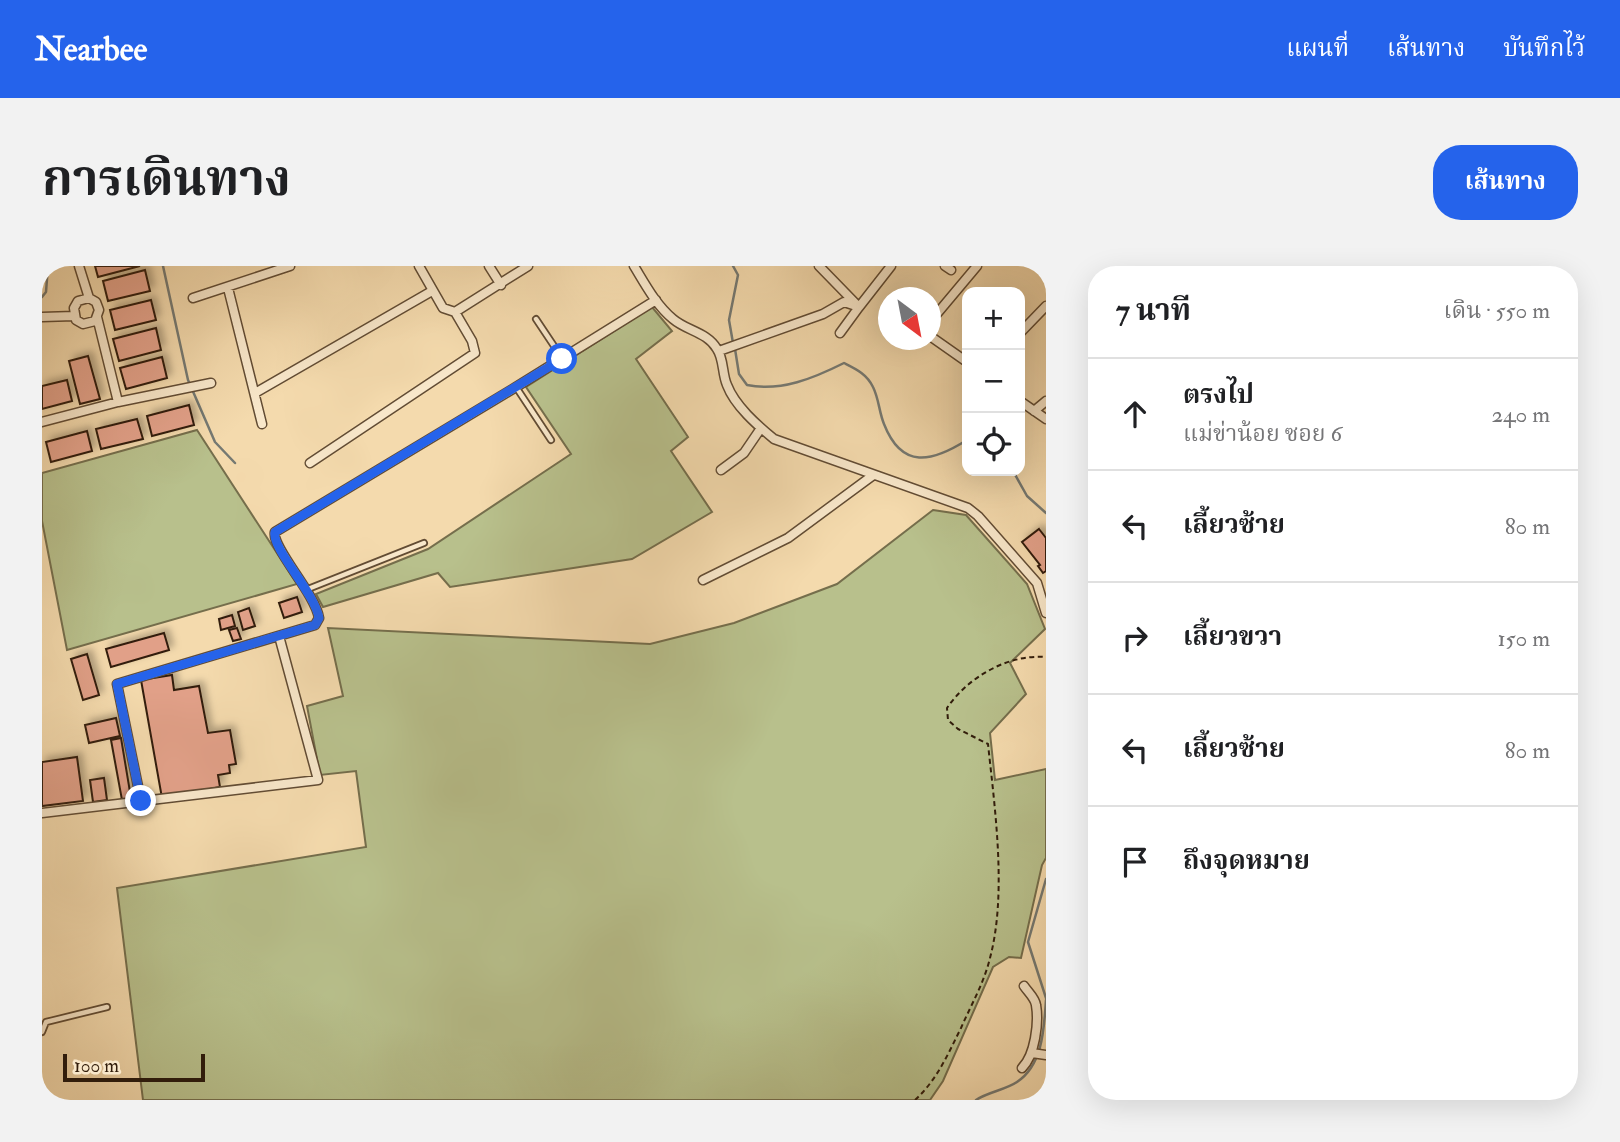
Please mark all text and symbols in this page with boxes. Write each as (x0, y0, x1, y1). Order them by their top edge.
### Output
text: Nearbee (35, 29, 147, 70)
text: แผนที่ (1286, 33, 1349, 64)
text: เส้นทาง (1387, 33, 1465, 64)
text: บันทึกไว้ (1503, 33, 1585, 64)
button: เส้นทาง (1433, 145, 1578, 220)
text: การเดินทาง (42, 149, 291, 210)
north arrow (878, 287, 941, 350)
map controls (962, 287, 1025, 476)
button: + (962, 287, 1025, 350)
text: 7 นาที (1116, 292, 1191, 329)
text: เดิน · 550 m (1444, 296, 1550, 325)
route start (546, 343, 577, 374)
button: − (962, 350, 1025, 413)
text: ตรงไป (1183, 379, 1254, 411)
icon: ahead (1116, 395, 1154, 433)
text: 240 m (1491, 400, 1550, 429)
button: locate (962, 413, 1025, 476)
text: แม่ข่าน้อย ซอย 6 (1183, 419, 1342, 448)
icon: left (1116, 507, 1154, 545)
text: เลี้ยวซ้าย (1183, 509, 1285, 541)
text: 80 m (1505, 512, 1550, 541)
icon: right (1116, 619, 1154, 657)
text: เลี้ยวขวา (1183, 621, 1282, 653)
text: 150 m (1497, 624, 1550, 653)
icon: left (1116, 731, 1154, 769)
text: เลี้ยวซ้าย (1183, 733, 1285, 765)
text: 80 m (1505, 736, 1550, 765)
route end (125, 785, 156, 816)
icon: arrive (1116, 843, 1154, 881)
text: ถึงจุดหมาย (1183, 845, 1310, 877)
scale bar (63, 1051, 205, 1083)
text: 100 m (74, 1054, 119, 1078)

